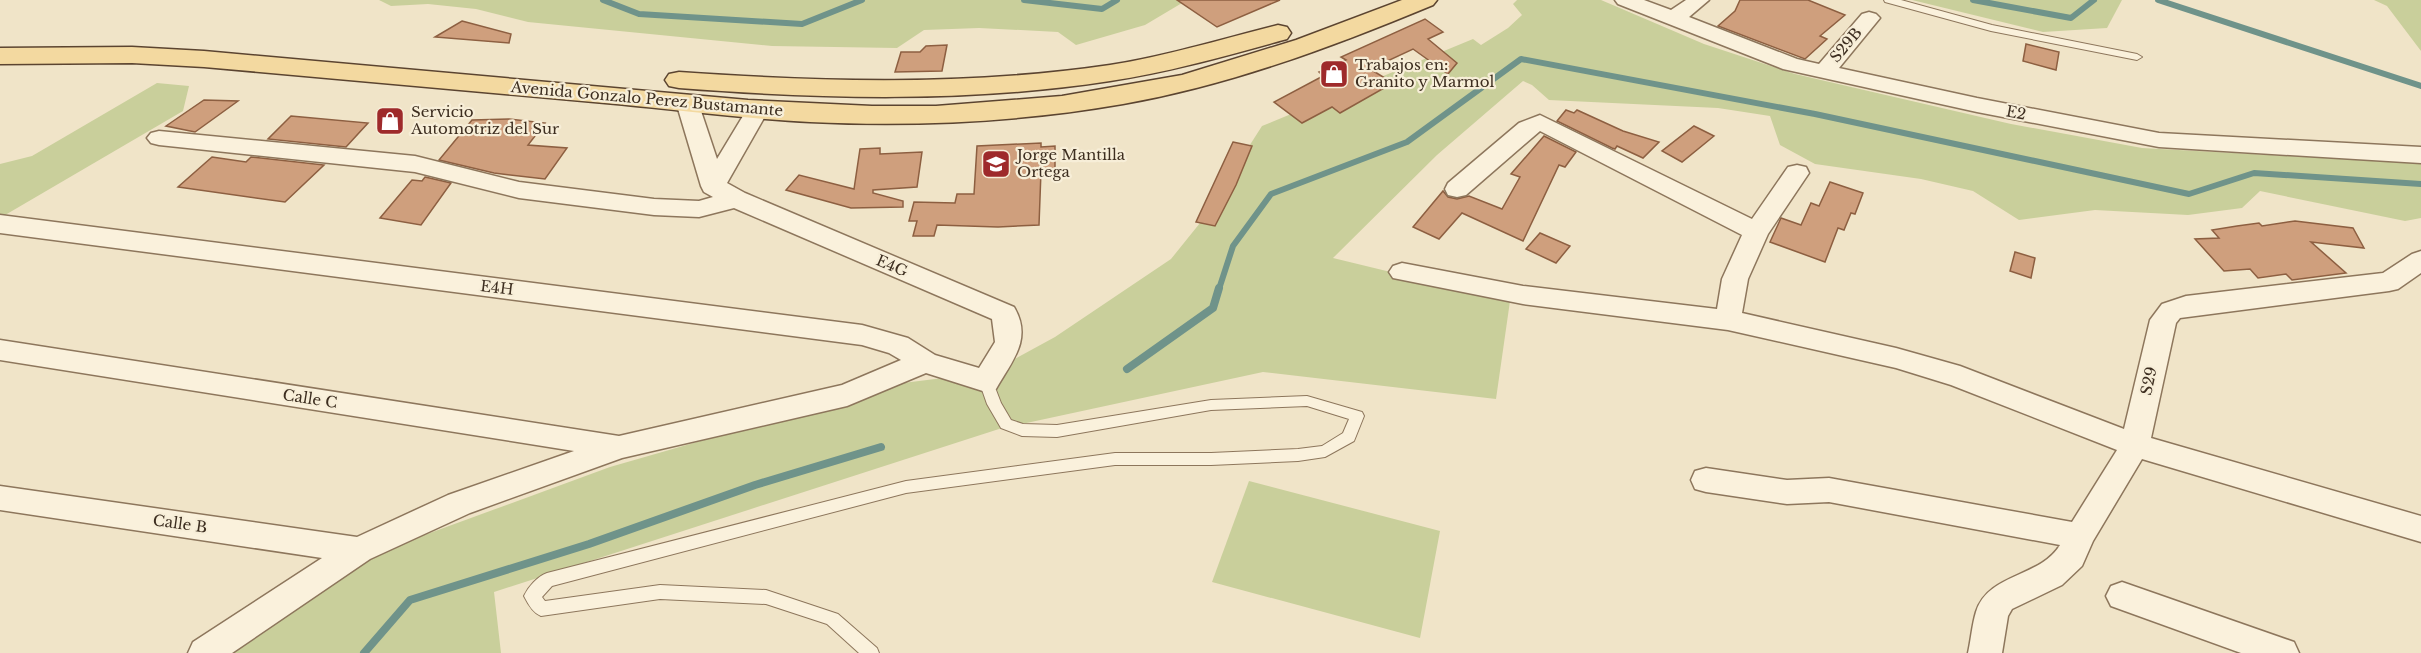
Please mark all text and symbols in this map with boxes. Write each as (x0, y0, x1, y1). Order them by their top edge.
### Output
street label: S29B (1825, 23, 1866, 66)
place label: Trabajos en: Granito y Marmol (1355, 55, 1494, 91)
shop icon: Trabajos en: Granito y Marmol (1318, 58, 1350, 90)
street label: Avenida Gonzalo Perez Bustamante (509, 77, 784, 120)
street label: E2 (2004, 101, 2028, 124)
place label: Servicio Automotriz del Sur (410, 102, 560, 138)
shop icon: Servicio Automotriz del Sur (374, 105, 406, 137)
place label: Jorge Mantilla Ortega (1015, 145, 1126, 181)
school or university icon: Jorge Mantilla Ortega (980, 148, 1012, 180)
street label: E4G (873, 250, 911, 281)
street label: E4H (479, 276, 515, 299)
street label: S29 (2136, 365, 2161, 397)
street label: Calle C (281, 385, 339, 412)
street label: Calle B (152, 510, 208, 537)

